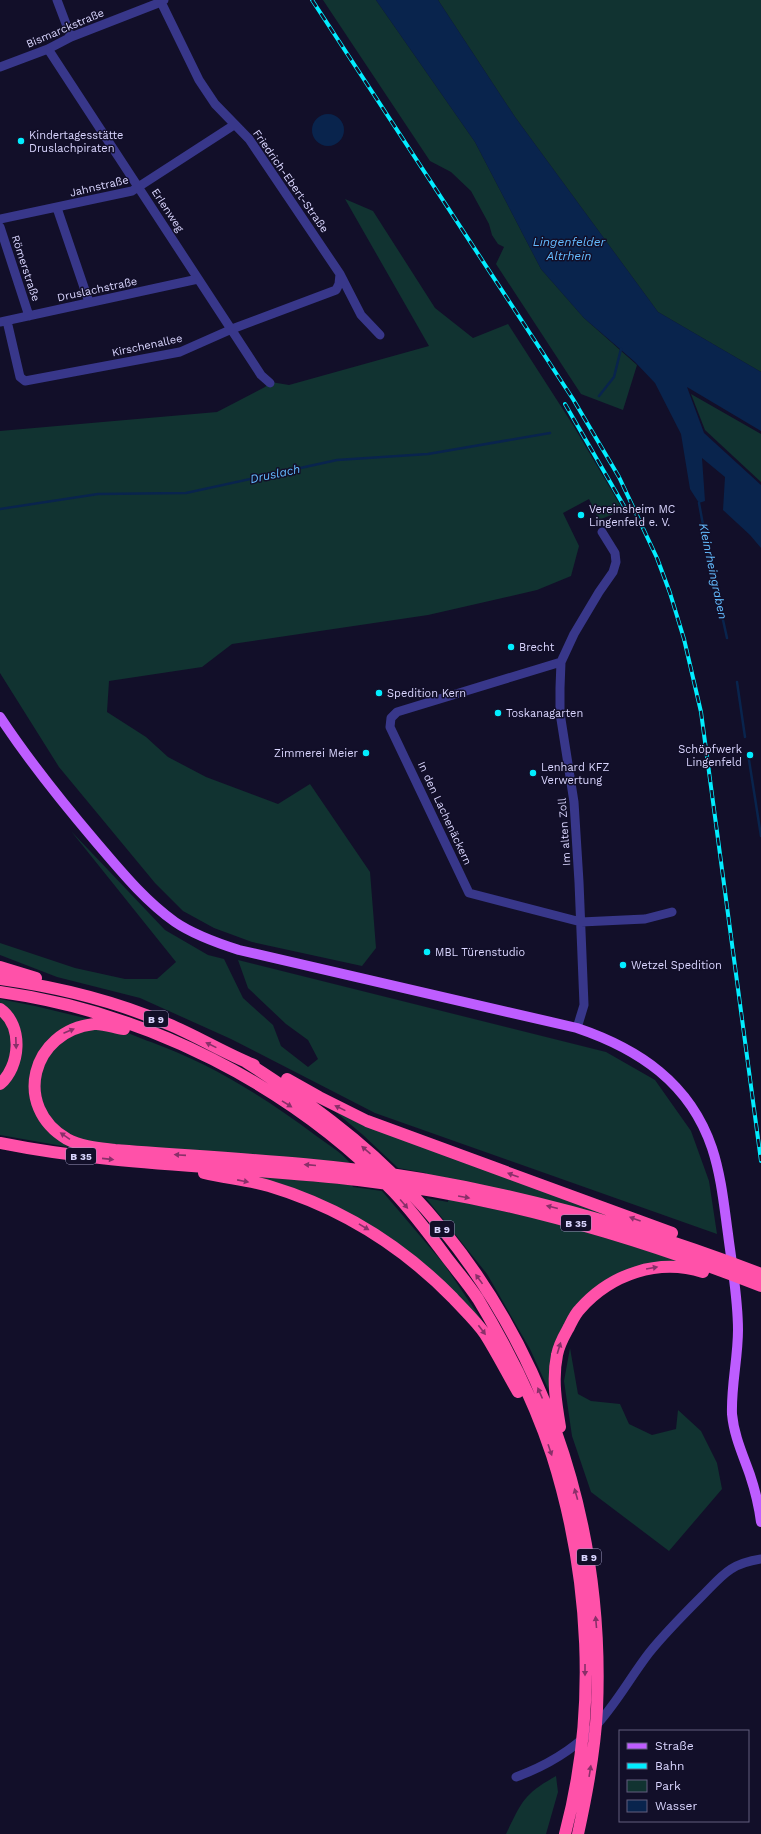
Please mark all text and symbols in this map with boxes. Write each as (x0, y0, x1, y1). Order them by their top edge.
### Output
street label: Bismarckstraße (24, 6, 106, 51)
street label: Friedrich-Ebert-Straße (250, 127, 331, 235)
place label: Kindertagesstätte Druslachpiraten (29, 129, 123, 155)
marker: Kindertagesstätte Druslachpiraten (16, 136, 26, 146)
street label: Jahnstraße (68, 173, 130, 200)
street label: Erlenweg (149, 186, 186, 235)
street label: Römerstraße (9, 233, 42, 303)
water label: Lingenfelder Altrhein (533, 235, 607, 263)
street label: Druslachstraße (56, 275, 138, 304)
street label: Kirschenallee (111, 332, 184, 359)
water label: Druslach (249, 462, 301, 486)
place label: Vereinsheim MC Lingenfeld e. V. (589, 503, 676, 529)
marker: Vereinsheim MC Lingenfeld e. V. (576, 510, 586, 520)
water label: Kleinrheingraben (696, 522, 730, 620)
place label: Brecht (519, 641, 555, 654)
marker: Brecht (506, 642, 516, 652)
place label: Spedition Kern (387, 687, 466, 700)
marker: Spedition Kern (374, 688, 384, 698)
place label: Toskanagarten (506, 707, 583, 720)
marker: Toskanagarten (493, 708, 503, 718)
place label: Schöpfwerk Lingenfeld (678, 743, 742, 769)
place label: Zimmerei Meier (274, 747, 359, 760)
marker: Zimmerei Meier (361, 748, 371, 758)
marker: Schöpfwerk Lingenfeld (745, 750, 755, 760)
street label: In den Lachenäckern (415, 759, 474, 867)
place label: Lenhard KFZ Verwertung (541, 761, 609, 787)
marker: Lenhard KFZ Verwertung (528, 768, 538, 778)
street label: Im alten Zoll (556, 797, 573, 866)
place label: MBL Türenstudio (435, 946, 525, 959)
marker: MBL Türenstudio (422, 947, 432, 957)
place label: Wetzel Spedition (631, 959, 722, 972)
marker: Wetzel Spedition (618, 960, 628, 970)
road number: B 9 (144, 1011, 168, 1027)
one-way arrow (64, 1028, 75, 1034)
one-way arrow (13, 1037, 19, 1050)
one-way arrow (205, 1042, 217, 1048)
one-way arrow (282, 1100, 292, 1108)
one-way arrow (334, 1105, 345, 1111)
one-way arrow (59, 1132, 70, 1140)
one-way arrow (361, 1145, 371, 1155)
road number: B 35 (66, 1148, 96, 1164)
one-way arrow (174, 1151, 186, 1158)
one-way arrow (102, 1156, 114, 1163)
one-way arrow (304, 1161, 316, 1168)
one-way arrow (506, 1171, 518, 1177)
one-way arrow (237, 1178, 249, 1184)
one-way arrow (458, 1194, 471, 1200)
one-way arrow (399, 1199, 409, 1209)
one-way arrow (546, 1204, 558, 1210)
road number: B 35 (561, 1215, 591, 1231)
one-way arrow (629, 1216, 641, 1222)
road number: B 9 (430, 1221, 454, 1237)
one-way arrow (358, 1223, 370, 1230)
one-way arrow (646, 1265, 658, 1271)
one-way arrow (475, 1274, 483, 1285)
one-way arrow (477, 1325, 486, 1336)
one-way arrow (556, 1342, 562, 1354)
one-way arrow (537, 1388, 543, 1399)
one-way arrow (547, 1444, 553, 1456)
one-way arrow (573, 1488, 579, 1500)
road number: B 9 (577, 1549, 601, 1565)
one-way arrow (593, 1616, 600, 1628)
one-way arrow (582, 1664, 588, 1677)
legend (619, 1730, 749, 1822)
text: Straße (655, 1739, 694, 1753)
text: Bahn (655, 1759, 684, 1773)
one-way arrow (587, 1765, 593, 1777)
text: Park (655, 1779, 681, 1793)
text: Wasser (655, 1799, 697, 1813)

